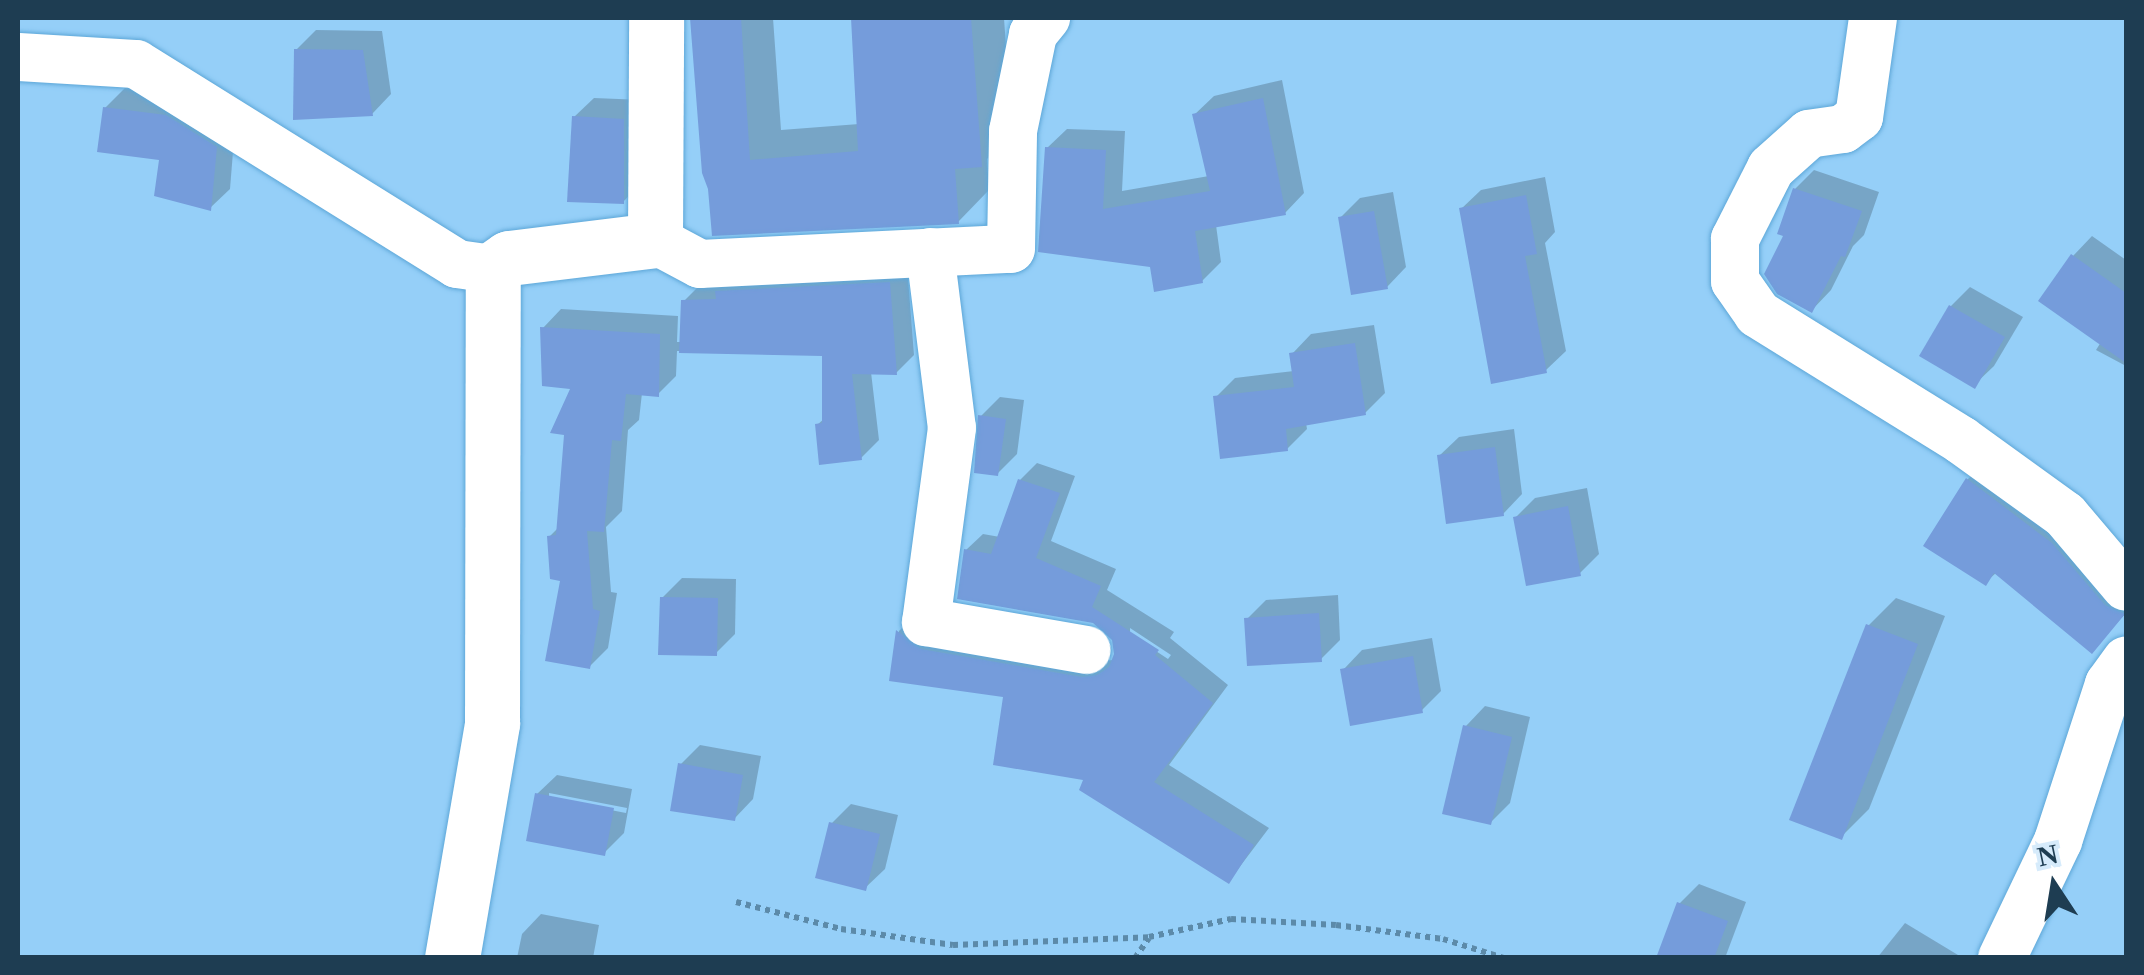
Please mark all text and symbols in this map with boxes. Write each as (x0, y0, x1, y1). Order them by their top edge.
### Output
north arrow (2004, 835, 2104, 935)
text: N (2035, 838, 2061, 872)

